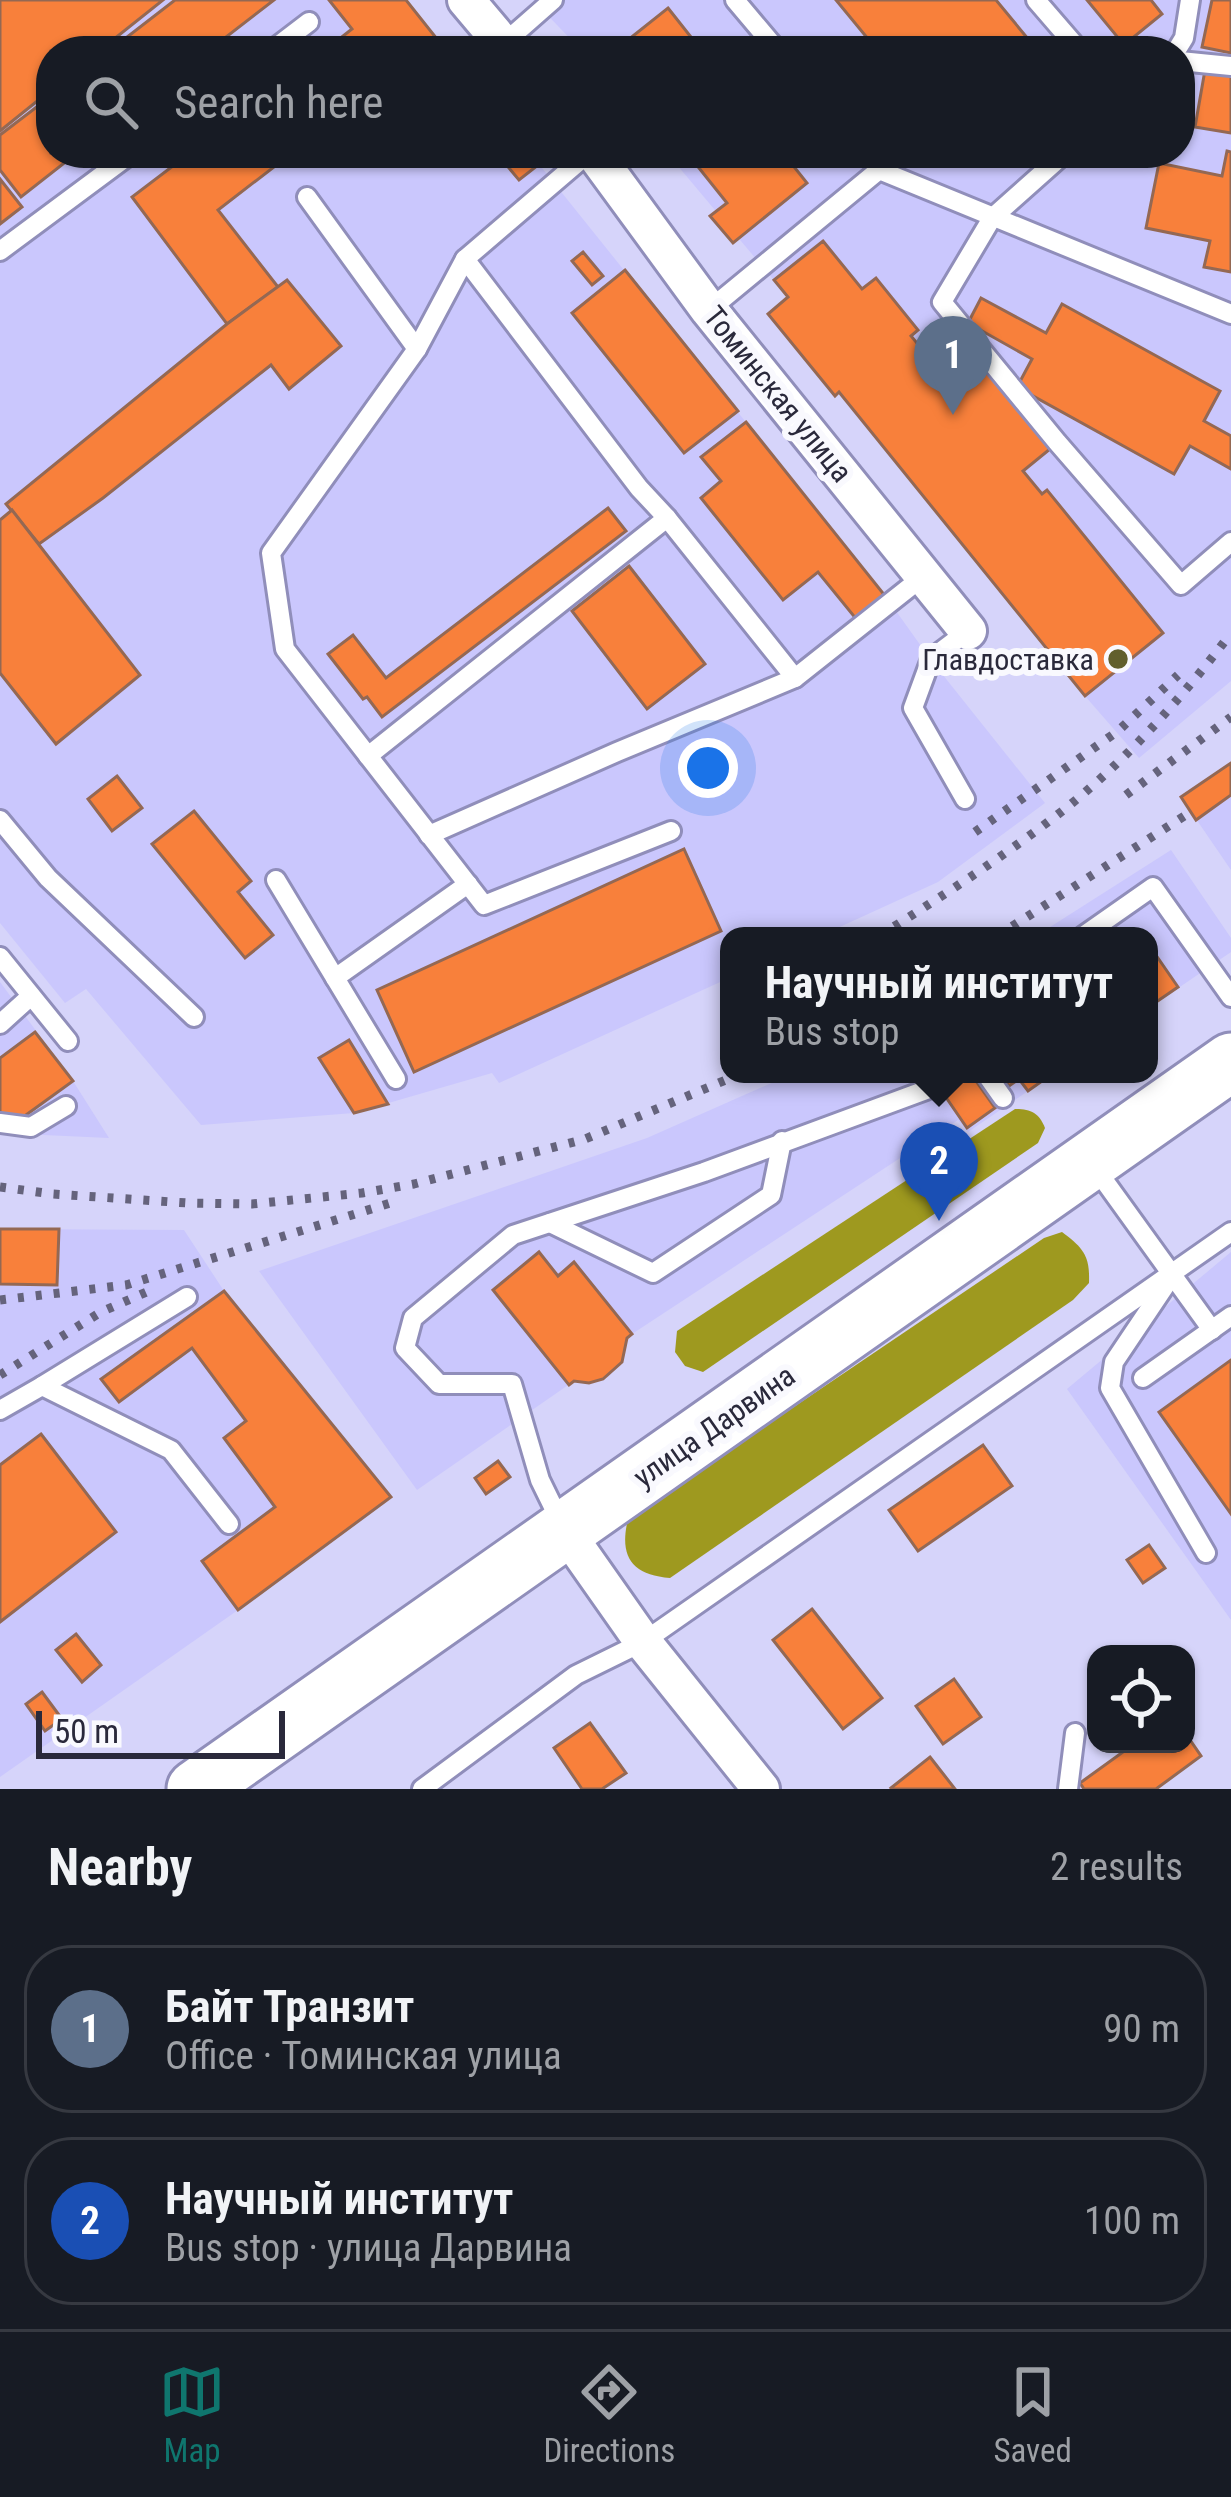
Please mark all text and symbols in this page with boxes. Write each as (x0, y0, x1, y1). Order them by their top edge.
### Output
search box (36, 36, 1195, 168)
icon: search (78, 69, 144, 135)
text: Search here (174, 76, 383, 129)
street label: Томинская улица (697, 299, 859, 489)
pin: 1 (914, 316, 992, 415)
place label: Главдоставка (922, 642, 1094, 677)
marker: Главдоставка (1105, 646, 1131, 672)
your location (678, 738, 738, 798)
popup (720, 927, 1158, 1083)
text: Научный институт (765, 956, 1113, 1009)
text: Bus stop (765, 1009, 899, 1055)
pin: 2 (900, 1122, 978, 1221)
street label: улица Дарвина (627, 1358, 801, 1494)
map controls (1087, 1645, 1195, 1753)
button: locate (1087, 1645, 1195, 1753)
scale bar (36, 1705, 285, 1758)
text: 50 m (54, 1712, 119, 1751)
text: Nearby (48, 1838, 192, 1897)
text: 2 results (1050, 1844, 1183, 1890)
text: Байт Транзит (165, 1980, 414, 2033)
text: 1 (80, 2006, 100, 2052)
text: 90 m (1103, 2006, 1180, 2052)
text: Office · Томинская улица (165, 2033, 562, 2079)
text: Научный институт (165, 2172, 514, 2225)
text: 2 (80, 2198, 100, 2244)
text: 100 m (1084, 2198, 1180, 2244)
text: Bus stop · улица Дарвина (165, 2225, 572, 2271)
tab: Map (159, 2359, 225, 2470)
tab: Directions (543, 2359, 675, 2470)
tab: Saved (993, 2359, 1072, 2470)

